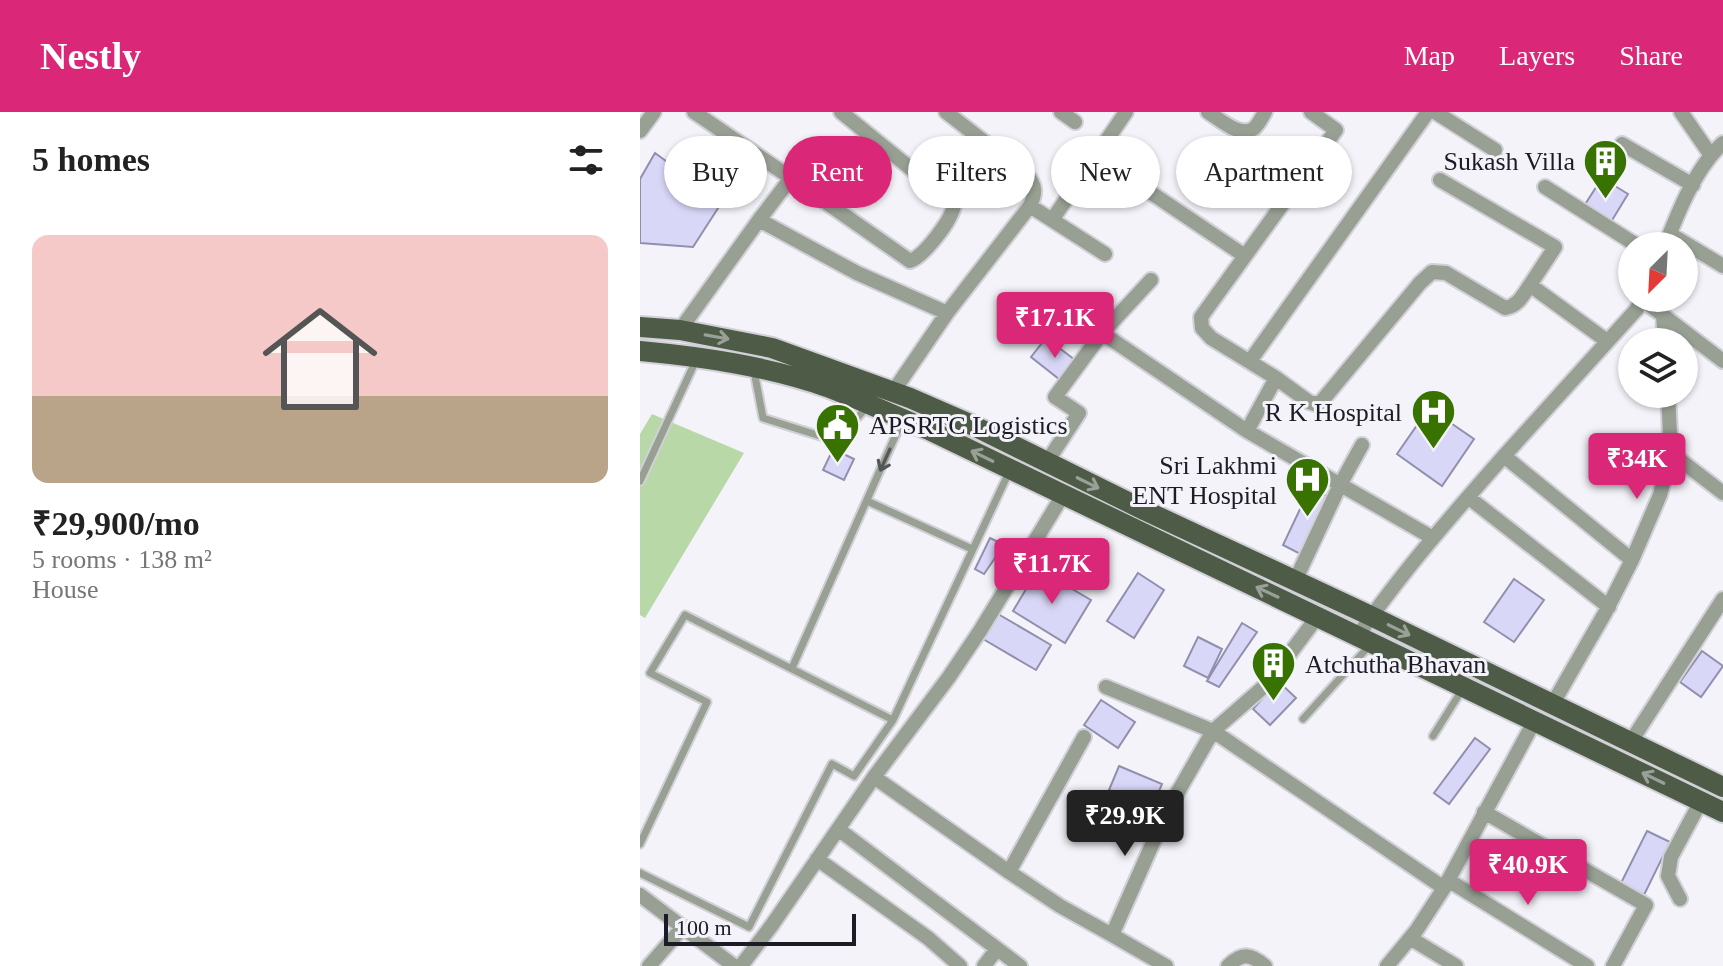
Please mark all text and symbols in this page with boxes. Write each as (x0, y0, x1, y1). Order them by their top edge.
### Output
text: Nestly (40, 35, 141, 77)
text: Map (1404, 40, 1455, 71)
text: Layers (1499, 40, 1575, 71)
text: Share (1619, 40, 1683, 71)
chip: Buy (664, 136, 767, 208)
chip: Rent (783, 136, 892, 208)
chip: Filters (908, 136, 1035, 208)
chip: New (1051, 136, 1160, 208)
chip: Apartment (1176, 136, 1352, 208)
building icon: Sukash Villa (1582, 137, 1630, 200)
icon: filters (564, 138, 608, 182)
text: 5 homes (32, 141, 150, 178)
place label: Sukash Villa (1443, 147, 1575, 176)
north arrow (1618, 232, 1698, 312)
map controls (1618, 232, 1698, 408)
icon: home (248, 287, 392, 431)
pin: ₹17.1K (990, 292, 1120, 360)
text: ₹17.1K (1015, 303, 1095, 332)
button: layers (1618, 328, 1698, 408)
one-way arrow (704, 330, 730, 345)
hospital icon: R K Hospital (1409, 388, 1457, 451)
place label: R K Hospital (1265, 398, 1402, 427)
public building icon: APSRTC Logistics (814, 401, 862, 464)
place label: APSRTC Logistics (869, 411, 1068, 440)
pin: ₹34K (1590, 433, 1684, 501)
text: ₹34K (1606, 444, 1668, 473)
one-way arrow (876, 447, 891, 472)
one-way arrow (971, 448, 995, 463)
place label: Sri Lakhmi ENT Hospital (1132, 451, 1277, 510)
hospital icon: Sri Lakhmi ENT Hospital (1284, 456, 1332, 519)
one-way arrow (1076, 475, 1100, 491)
text: ₹29,900/mo (32, 505, 200, 542)
pin: ₹11.7K (987, 538, 1117, 606)
text: 5 rooms · 138 m² (32, 545, 212, 574)
text: ₹11.7K (1012, 549, 1092, 578)
text: House (32, 575, 98, 604)
one-way arrow (1256, 584, 1280, 599)
one-way arrow (1387, 623, 1411, 638)
building icon: Atchutha Bhavan (1250, 640, 1298, 703)
place label: Atchutha Bhavan (1305, 650, 1486, 679)
one-way arrow (1641, 770, 1665, 785)
pin: ₹29.9K (1060, 790, 1190, 858)
text: ₹29.9K (1085, 801, 1165, 830)
pin: ₹40.9K (1463, 839, 1593, 907)
text: ₹40.9K (1488, 850, 1568, 879)
scale bar (664, 910, 856, 946)
text: 100 m (676, 915, 732, 940)

